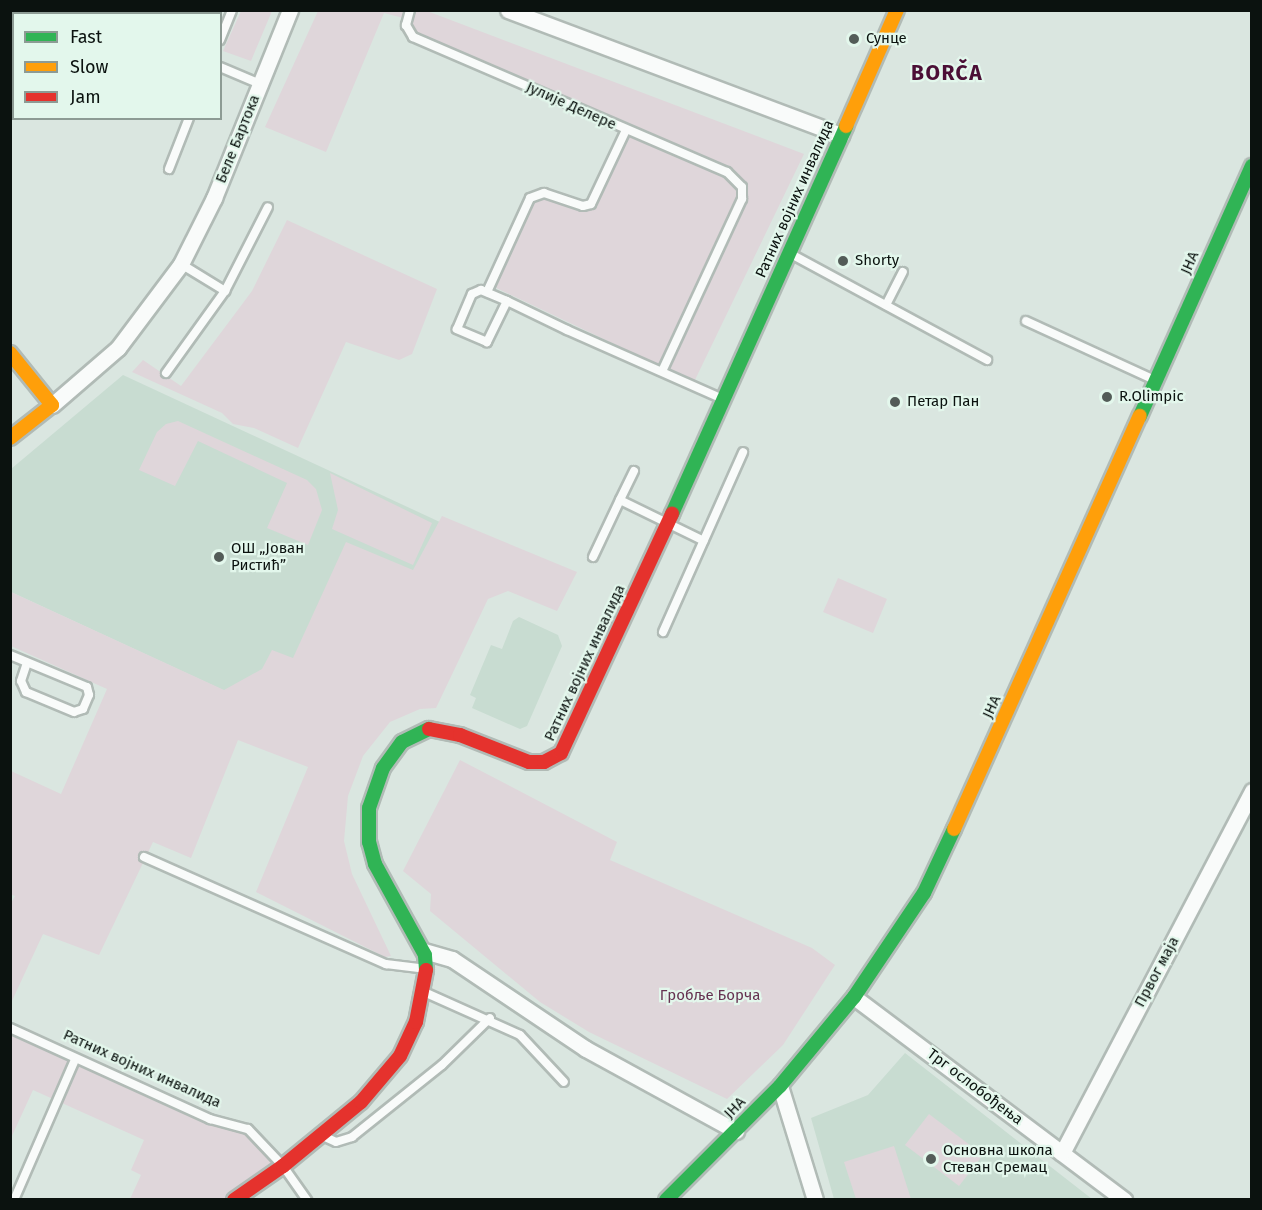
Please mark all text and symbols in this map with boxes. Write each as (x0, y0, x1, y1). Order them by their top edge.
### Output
legend (12, 12, 222, 120)
text: Fast (70, 26, 102, 48)
place label: Сунце (866, 30, 907, 48)
marker: Сунце (847, 32, 861, 46)
text: Slow (70, 56, 108, 78)
district label: BORČA (911, 60, 983, 86)
street label: Јулије Делере (523, 78, 619, 134)
text: Jam (70, 86, 101, 108)
street label: Беле Бартока (212, 92, 264, 186)
street label: Ратних војних инвалида (752, 117, 838, 281)
street label: ЈНА (1177, 249, 1203, 277)
place label: Shorty (855, 252, 899, 270)
marker: Shorty (836, 254, 850, 268)
place label: R.Olimpic (1119, 388, 1184, 406)
marker: R.Olimpic (1100, 390, 1114, 404)
place label: Петар Пан (907, 393, 979, 411)
marker: Петар Пан (888, 395, 902, 409)
place label: ОШ „Јован Ристић” (231, 539, 304, 574)
marker: ОШ „Јован Ристић” (212, 550, 226, 564)
street label: Ратних војних инвалида (541, 582, 629, 744)
street label: ЈНА (979, 693, 1005, 721)
street label: Првог маја (1131, 934, 1183, 1010)
park label: Гробље Борча (660, 987, 760, 1005)
street label: Ратних војних инвалида (60, 1026, 224, 1112)
street label: Трг ослобођења (924, 1045, 1026, 1129)
street label: ЈНА (720, 1093, 750, 1123)
place label: Основна школа Стеван Сремац (943, 1141, 1053, 1176)
marker: Основна школа Стеван Сремац (924, 1152, 938, 1166)

